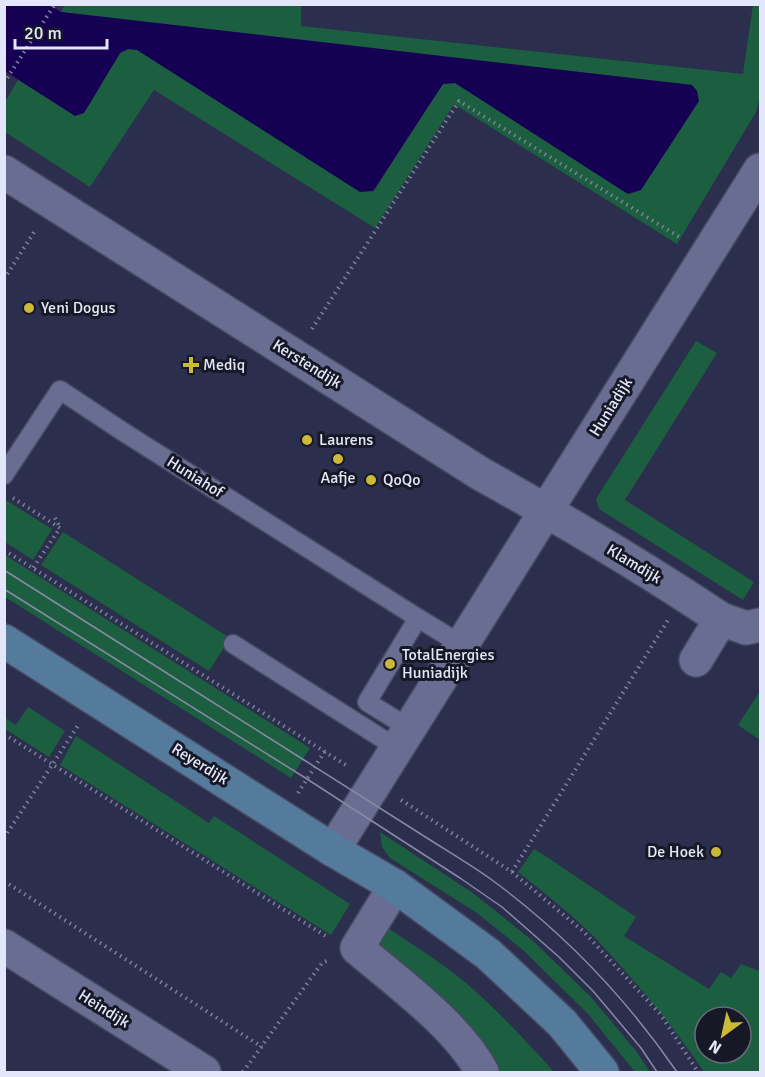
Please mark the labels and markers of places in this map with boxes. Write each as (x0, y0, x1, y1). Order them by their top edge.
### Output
place label: Yeni Dogus (41, 298, 116, 318)
marker: Yeni Dogus (22, 301, 36, 315)
place label: Mediq (203, 355, 245, 375)
marker: Mediq (184, 358, 198, 372)
place label: Laurens (319, 430, 373, 450)
marker: Laurens (300, 433, 314, 447)
marker: Aafje (331, 452, 345, 466)
place label: Aafje (320, 468, 356, 488)
place label: QoQo (383, 470, 421, 490)
marker: QoQo (364, 473, 378, 487)
place label: TotalEnergies Huniadijk (402, 645, 494, 683)
marker: TotalEnergies Huniadijk (383, 657, 397, 671)
place label: De Hoek (647, 842, 704, 862)
marker: De Hoek (709, 845, 723, 859)

